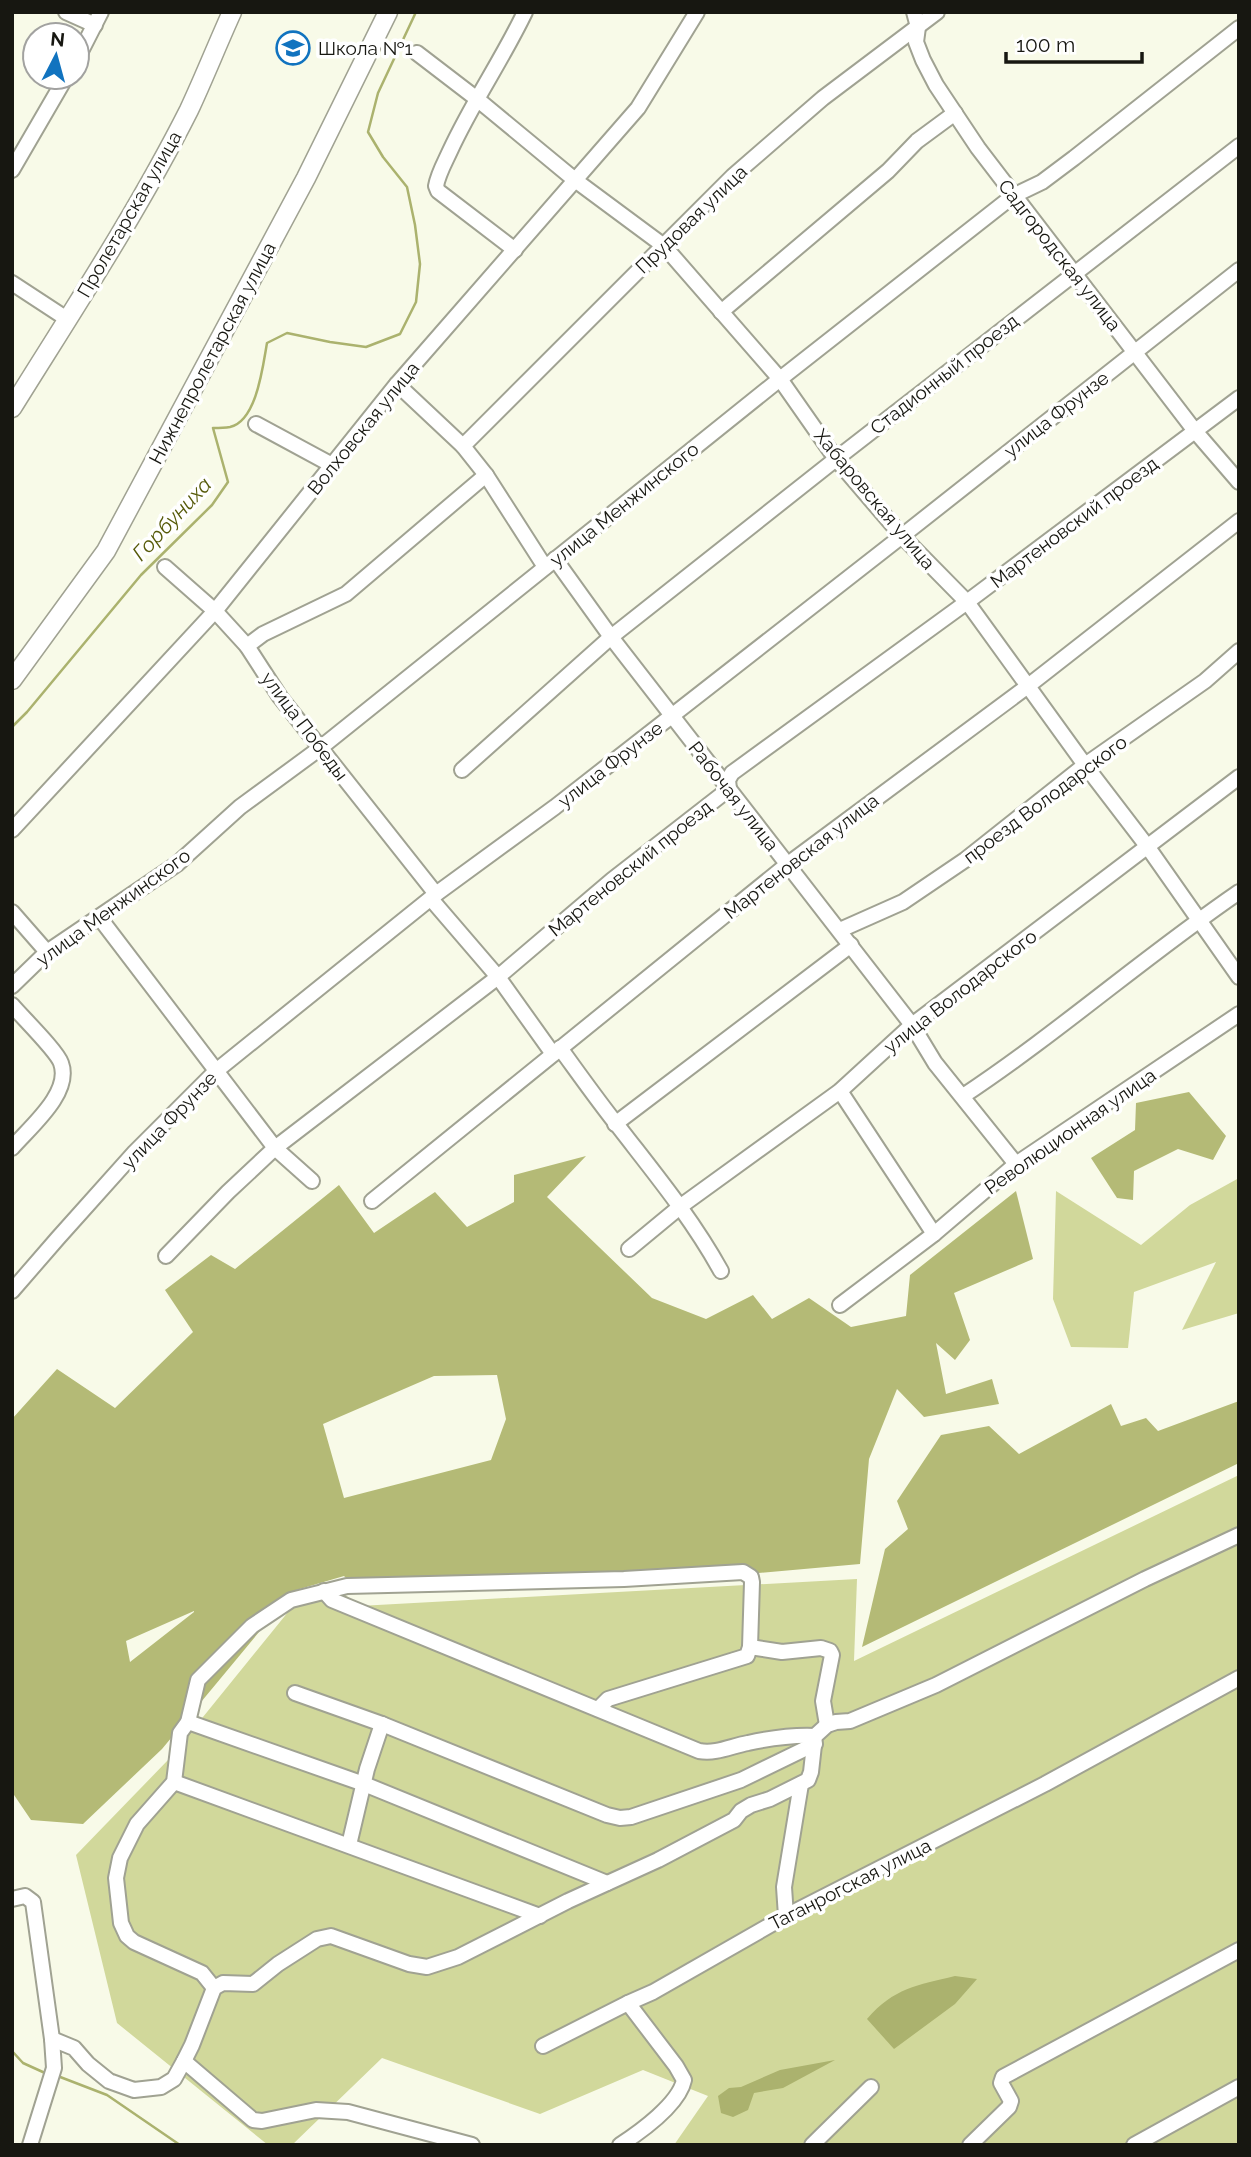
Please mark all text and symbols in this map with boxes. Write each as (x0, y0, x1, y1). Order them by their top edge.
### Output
north arrow (21, 21, 91, 91)
scale bar (1006, 21, 1142, 65)
text: N (49, 27, 66, 51)
school or university icon: Школа №1 (274, 29, 312, 67)
text: 100 m (1016, 32, 1075, 57)
place label: Школа №1 (318, 37, 413, 59)
street label: Пролетарская улица (72, 127, 186, 301)
street label: Прудовая улица (631, 160, 751, 278)
street label: Садгородская улица (994, 175, 1126, 335)
street label: Нижнепролетарская улица (144, 238, 280, 468)
street label: Стадионный проезд (866, 309, 1022, 439)
street label: Волховская улица (303, 357, 423, 499)
street label: улица Фрунзе (999, 366, 1113, 462)
street label: Хабаровская улица (810, 425, 940, 573)
street label: улица Менжинского (545, 437, 703, 571)
street label: Мартеновский проезд (986, 452, 1162, 592)
water label: Горбуниха (127, 472, 217, 566)
street label: улица Победы (257, 667, 353, 785)
street label: улица Фрунзе (553, 716, 667, 812)
street label: проезд Володарского (959, 730, 1131, 868)
street label: Рабочая улица (684, 737, 784, 855)
street label: Мартеновская улица (719, 789, 883, 923)
street label: Мартеновский проезд (544, 795, 716, 941)
street label: улица Менжинского (32, 844, 194, 970)
street label: улица Володарского (879, 924, 1041, 1058)
street label: Революционная улица (980, 1063, 1160, 1199)
street label: улица Фрунзе (117, 1067, 221, 1173)
street label: Таганрогская улица (766, 1834, 934, 1934)

